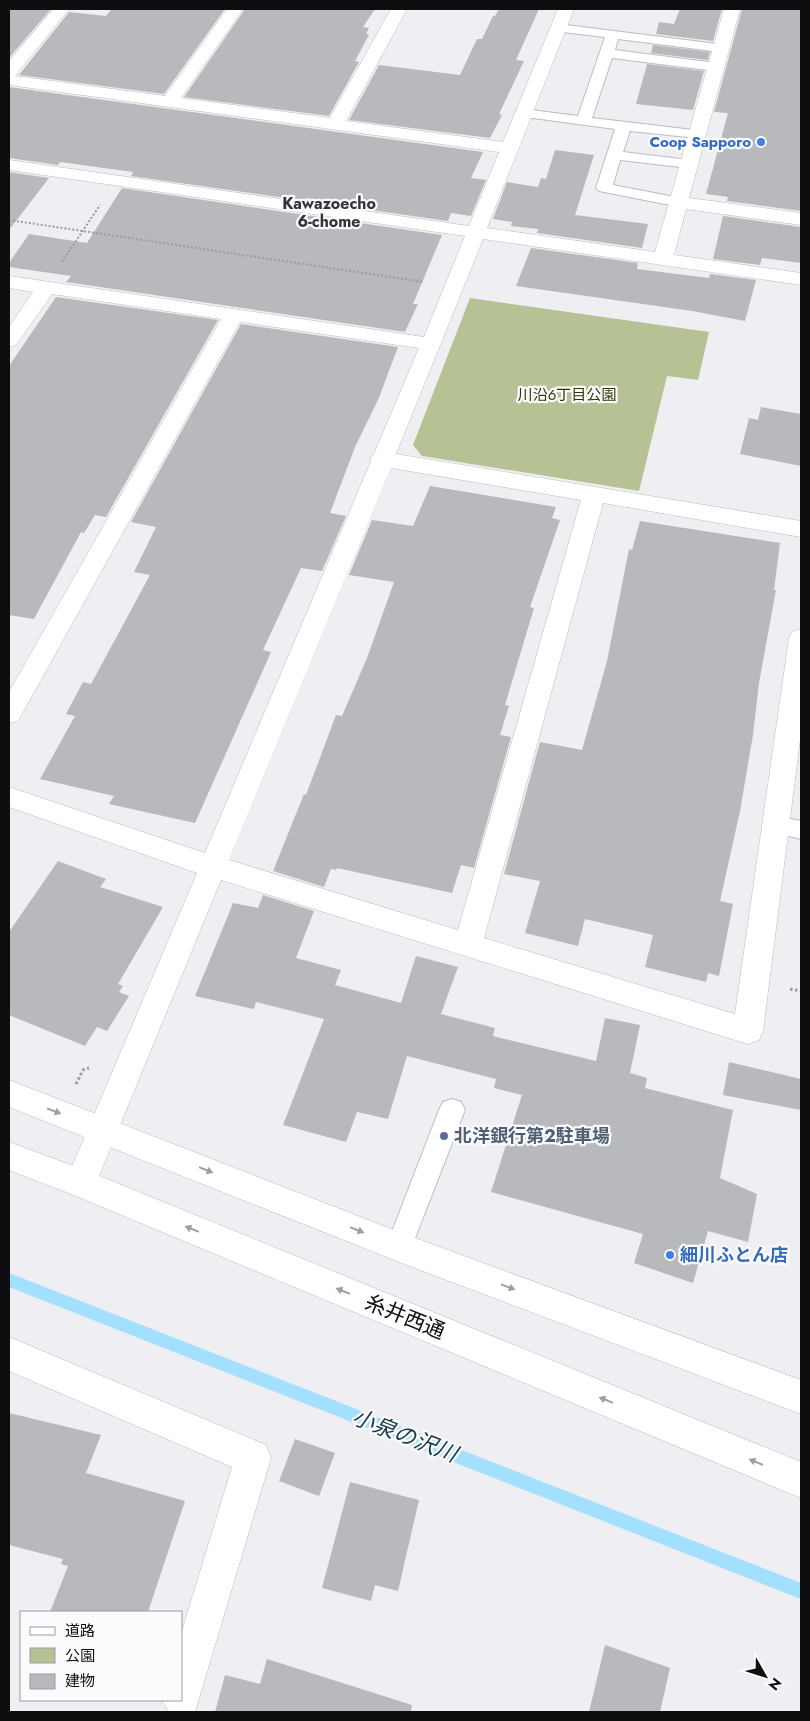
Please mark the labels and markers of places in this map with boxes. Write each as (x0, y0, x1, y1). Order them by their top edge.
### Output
place label: Coop Sapporo (649, 131, 751, 153)
marker: Coop Sapporo (755, 136, 767, 148)
place label: 北洋銀行第2駐車場 (454, 1123, 610, 1149)
marker: 北洋銀行第2駐車場 (438, 1130, 450, 1142)
place label: 細川ふとん店 (680, 1242, 788, 1268)
marker: 細川ふとん店 (664, 1249, 676, 1261)

